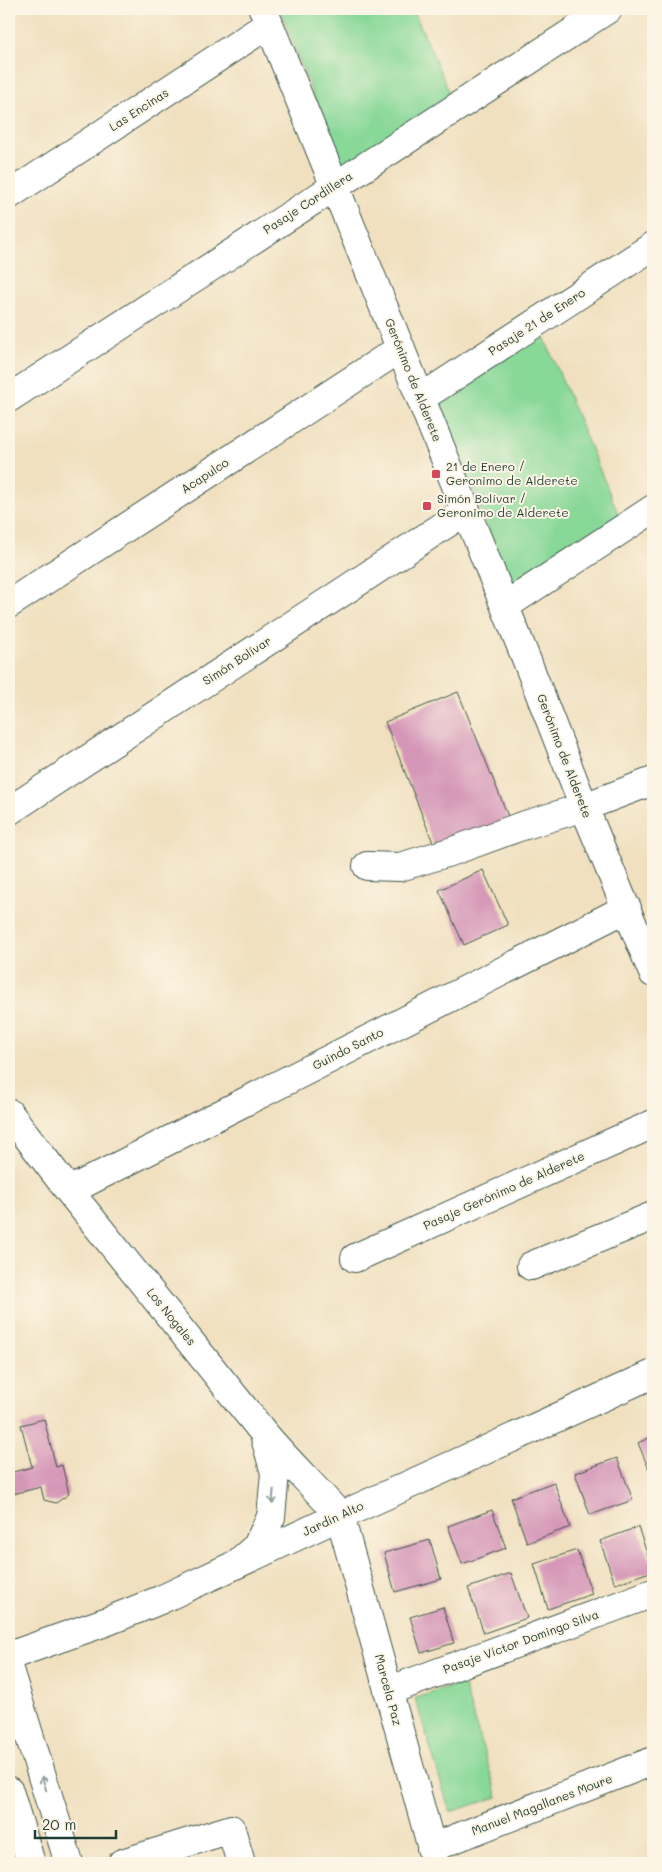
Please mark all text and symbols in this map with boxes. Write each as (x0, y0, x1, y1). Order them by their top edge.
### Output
street label: Las Encinas (106, 84, 171, 134)
street label: Pasaje Cordillera (260, 167, 355, 237)
street label: Pasaje 21 de Enero (485, 284, 588, 358)
street label: Gerónimo de Alderete (382, 316, 446, 444)
street label: Acapulco (177, 454, 231, 497)
place label: 21 de Enero / Geronimo de Alderete (446, 458, 578, 488)
marker: 21 de Enero / Geronimo de Alderete (430, 468, 442, 480)
place label: Simón Bolívar / Geronimo de Alderete (437, 490, 569, 520)
marker: Simón Bolívar / Geronimo de Alderete (421, 500, 433, 512)
street label: Simón Bolívar (199, 632, 274, 688)
street label: Gerónimo de Alderete (534, 691, 596, 820)
street label: Guindo Santo (309, 1023, 386, 1073)
street label: Pasaje Gerónimo de Alderete (420, 1147, 587, 1233)
street label: Los Nogales (144, 1284, 200, 1349)
one-way arrow (268, 1488, 277, 1504)
street label: Jardín Alto (299, 1497, 366, 1539)
street label: Pasaje Víctor Domingo Silva (441, 1605, 601, 1677)
street label: Marcela Paz (372, 1652, 406, 1728)
street label: Manuel Magallanes Moure (469, 1770, 615, 1838)
one-way arrow (39, 1776, 48, 1792)
scale bar (35, 1807, 116, 1839)
text: 20 m (42, 1814, 76, 1834)

